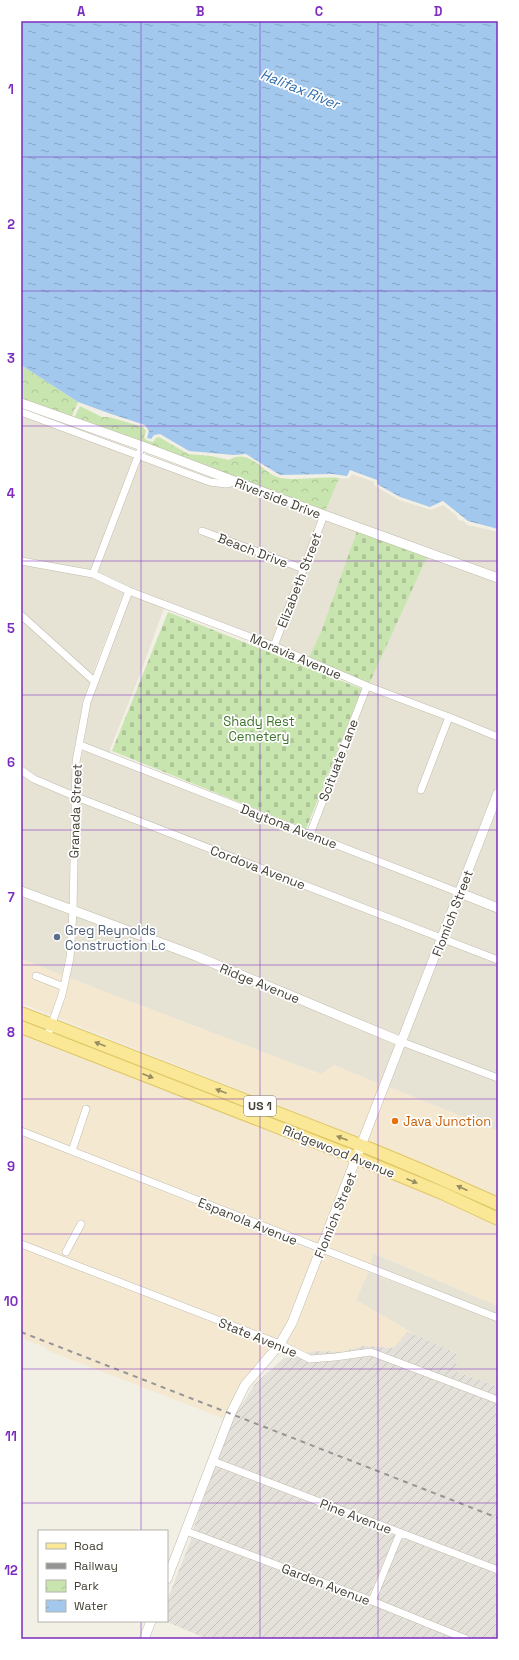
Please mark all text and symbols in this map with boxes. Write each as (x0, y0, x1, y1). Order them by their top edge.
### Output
text: A (77, 3, 86, 20)
text: B (196, 3, 205, 20)
text: C (315, 3, 323, 20)
text: D (434, 3, 443, 20)
water label: Halifax River (258, 65, 344, 114)
text: 1 (8, 81, 14, 98)
text: 2 (7, 216, 15, 233)
text: 3 (7, 350, 15, 367)
street label: Riverside Drive (232, 474, 323, 523)
text: 4 (7, 485, 15, 502)
street label: Beach Drive (215, 529, 290, 572)
street label: Elizabeth Street (273, 530, 325, 630)
text: 5 (7, 620, 15, 637)
street label: Moravia Avenue (247, 630, 344, 683)
park label: Shady Rest Cemetery (223, 713, 295, 745)
street label: Scituate Lane (315, 717, 362, 804)
text: 6 (7, 754, 15, 771)
street label: Granada Street (65, 763, 86, 859)
street label: Daytona Avenue (238, 800, 340, 853)
street label: Cordova Avenue (208, 842, 308, 893)
street label: Flomich Street (428, 867, 477, 959)
text: 7 (7, 889, 15, 906)
place label: Greg Reynolds Construction Lc (65, 922, 166, 954)
marker: Greg Reynolds Construction Lc (52, 932, 62, 942)
street label: Ridge Avenue (217, 960, 302, 1007)
text: 8 (7, 1024, 15, 1041)
one-way arrow (94, 1040, 106, 1046)
one-way arrow (143, 1074, 155, 1080)
one-way arrow (215, 1087, 227, 1093)
road number: US 1 (244, 1096, 276, 1116)
place label: Java Junction (403, 1113, 491, 1130)
marker: Java Junction (390, 1116, 400, 1126)
street label: Ridgewood Avenue (280, 1121, 397, 1182)
one-way arrow (336, 1135, 348, 1141)
text: 9 (7, 1158, 15, 1175)
street label: Flomich Street (310, 1170, 360, 1261)
one-way arrow (407, 1178, 419, 1184)
one-way arrow (457, 1185, 468, 1191)
street label: Espanola Avenue (196, 1194, 300, 1249)
text: 10 (4, 1293, 18, 1310)
street label: State Avenue (216, 1314, 300, 1361)
text: 11 (5, 1428, 17, 1445)
street label: Pine Avenue (317, 1495, 394, 1538)
legend (38, 1530, 168, 1622)
text: Road (74, 1538, 103, 1554)
text: Railway (74, 1558, 118, 1574)
street label: Garden Avenue (279, 1560, 373, 1609)
text: 12 (4, 1562, 18, 1579)
text: Park (74, 1578, 99, 1594)
text: Water (74, 1598, 108, 1614)

